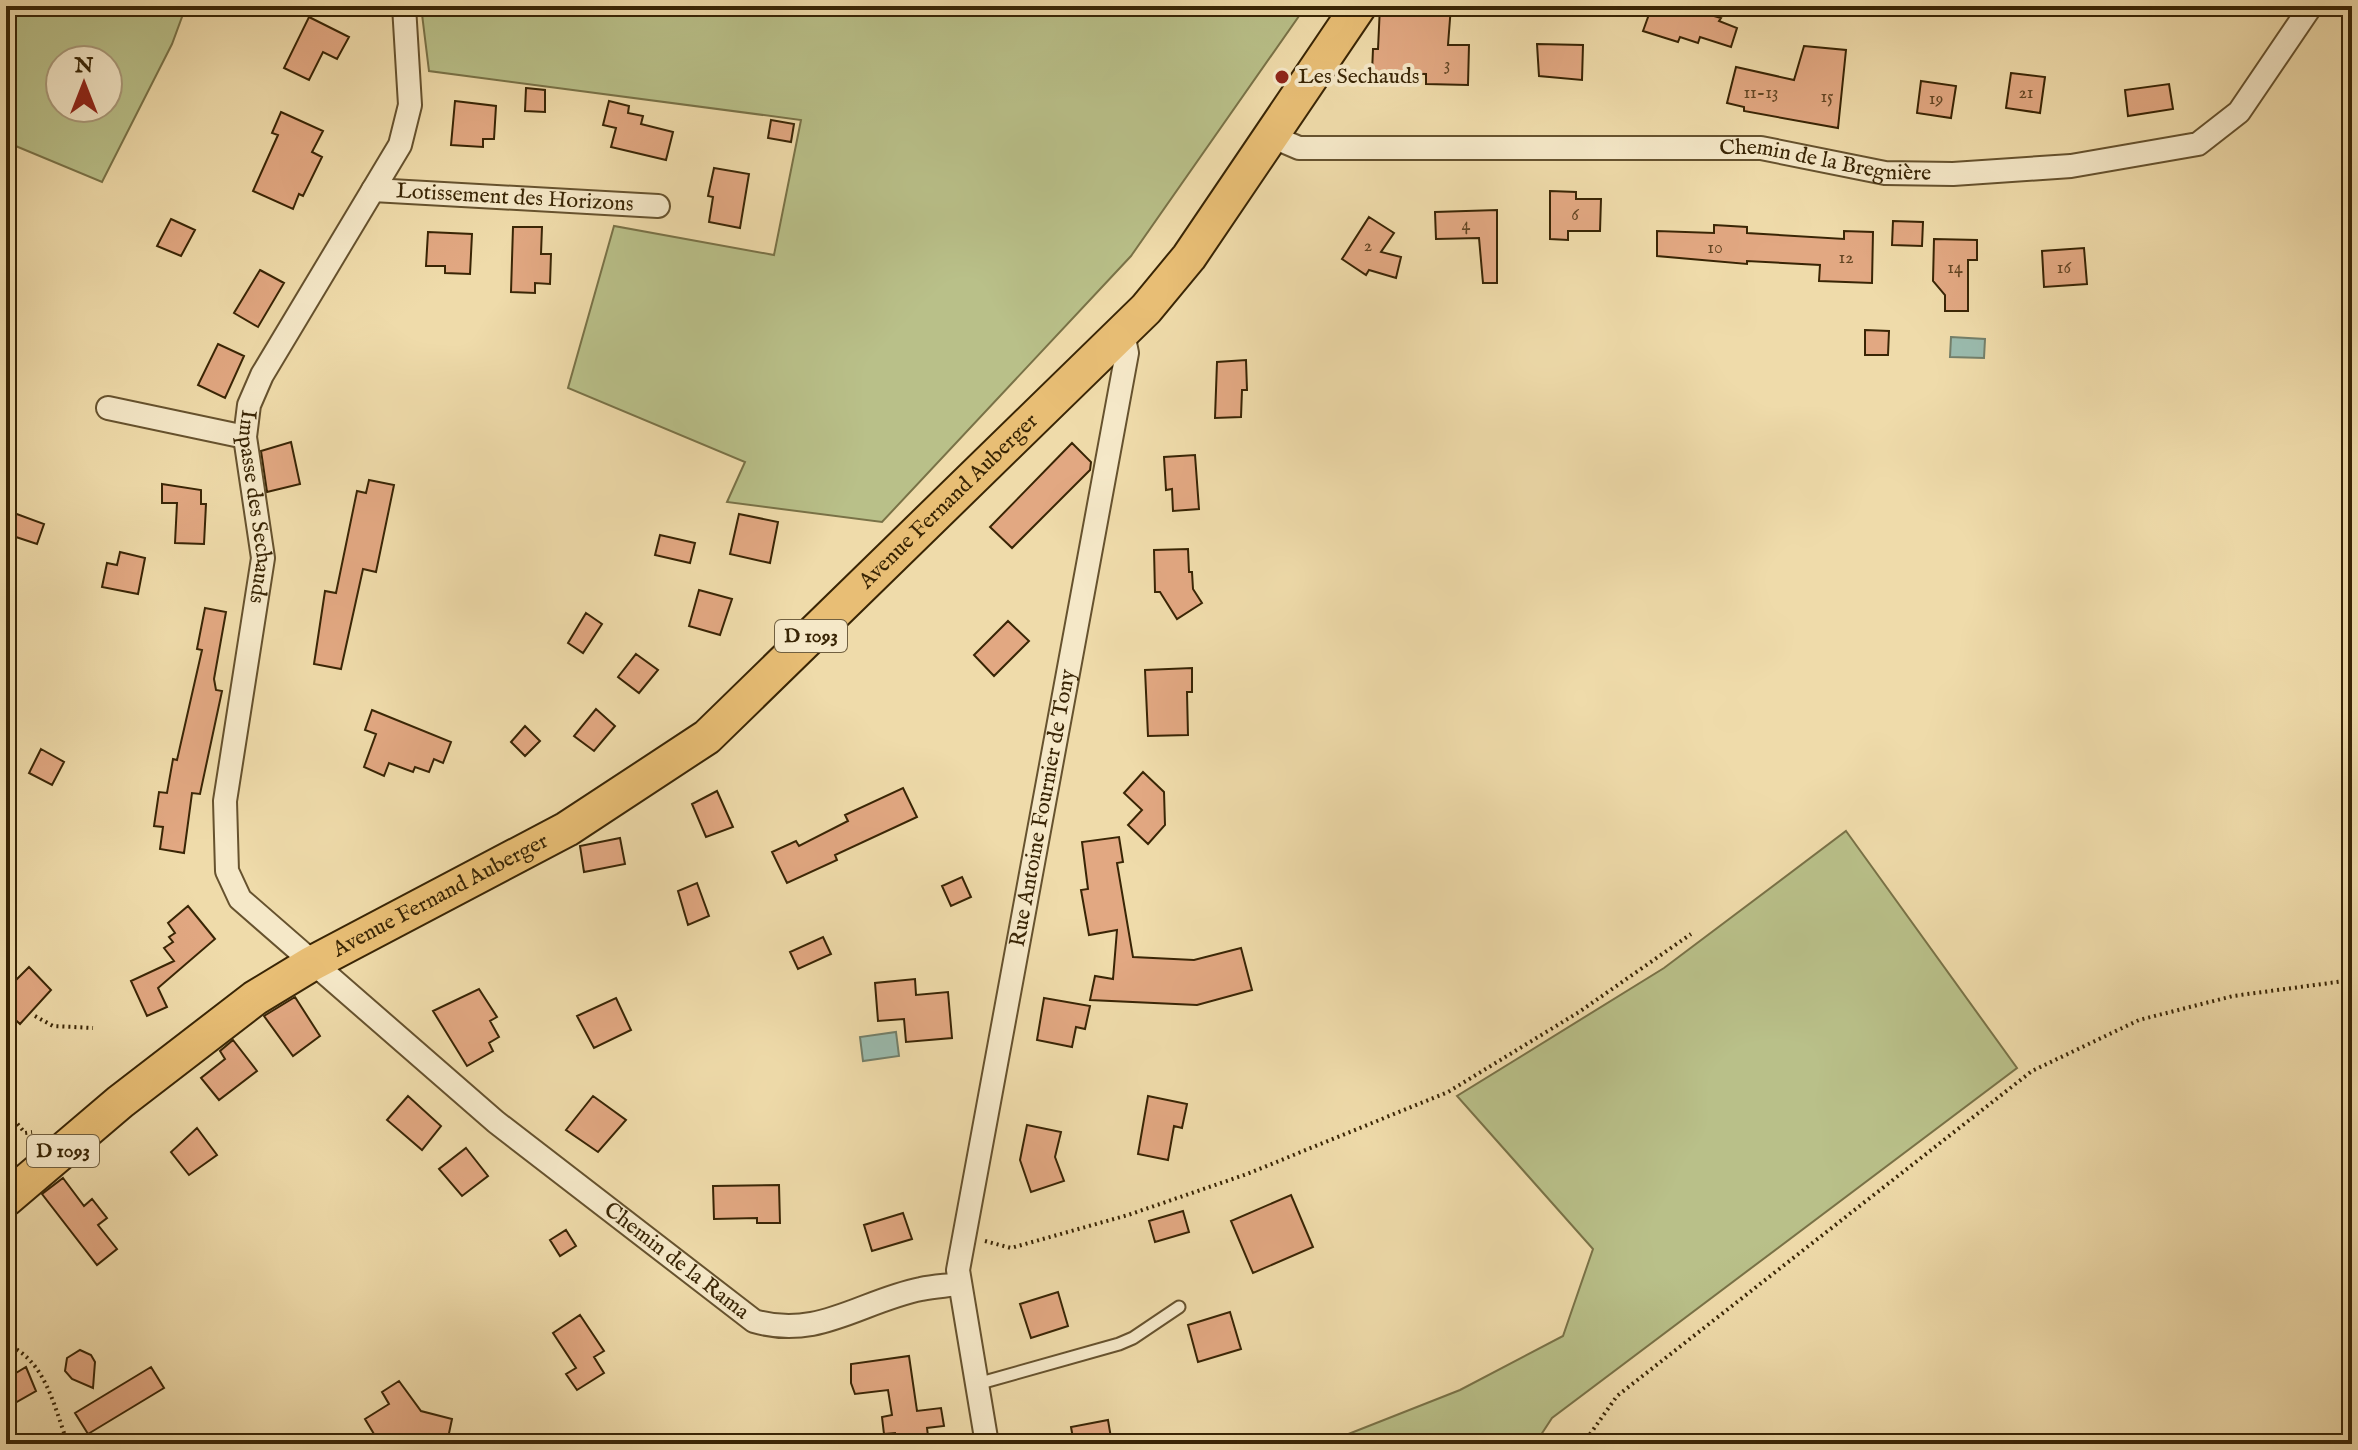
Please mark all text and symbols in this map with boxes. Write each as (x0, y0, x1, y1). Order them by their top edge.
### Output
north arrow (44, 44, 124, 124)
text: N (73, 52, 94, 80)
house number: 3 (1444, 54, 1450, 77)
place label: Les Sechauds (1298, 63, 1419, 91)
marker: Les Sechauds (1273, 68, 1291, 86)
house number: 11-13 (1743, 82, 1779, 105)
house number: 21 (2018, 82, 2034, 105)
house number: 15 (1820, 86, 1834, 109)
house number: 19 (1929, 88, 1943, 111)
street label: Chemin de la Bregnière (1719, 133, 1931, 188)
street label: Lotissement des Horizons (395, 177, 634, 219)
house number: 6 (1571, 204, 1579, 227)
house number: 4 (1462, 214, 1471, 237)
house number: 2 (1364, 235, 1372, 258)
house number: 10 (1707, 237, 1723, 260)
house number: 12 (1838, 247, 1854, 270)
house number: 14 (1947, 257, 1963, 280)
house number: 16 (2057, 257, 2072, 280)
street label: Impasse des Sechauds (231, 408, 278, 606)
street label: Avenue Fernand Auberger (852, 408, 1044, 596)
road number: D 1093 (775, 620, 847, 652)
street label: Rue Antoine Fournier de Tony (1004, 667, 1082, 949)
street label: Avenue Fernand Auberger (327, 827, 553, 965)
road number: D 1093 (27, 1135, 99, 1167)
street label: Chemin de la Rama (598, 1196, 755, 1326)

